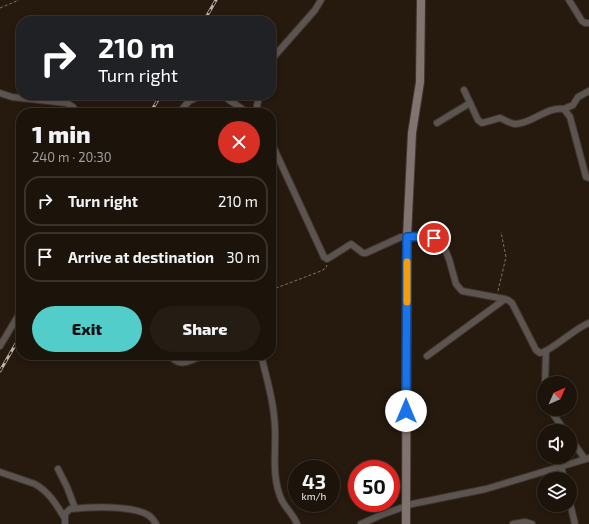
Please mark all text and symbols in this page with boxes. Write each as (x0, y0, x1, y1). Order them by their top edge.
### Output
text: 210 m (98, 30, 175, 64)
icon: right (32, 32, 84, 84)
text: Turn right (98, 64, 178, 86)
text: 1 min (32, 119, 91, 148)
button: close (218, 121, 260, 163)
text: 240 m · 20:30 (32, 149, 112, 165)
icon: right (34, 190, 56, 212)
text: Turn right (68, 192, 138, 210)
text: 210 m (218, 192, 258, 210)
pin (417, 221, 451, 255)
icon: arrive (423, 227, 445, 249)
icon: arrive (34, 246, 56, 268)
text: Arrive at destination (68, 248, 214, 266)
text: 30 m (226, 248, 260, 266)
button: Exit (32, 306, 142, 352)
button: Share (150, 306, 260, 352)
north arrow (537, 376, 577, 416)
map controls (537, 376, 577, 512)
position arrow (385, 390, 427, 432)
button: sound (537, 424, 577, 464)
speed limit sign: 50 (348, 460, 400, 512)
text: 43 (302, 469, 326, 493)
button: layers (537, 472, 577, 512)
text: km/h (302, 490, 326, 502)

